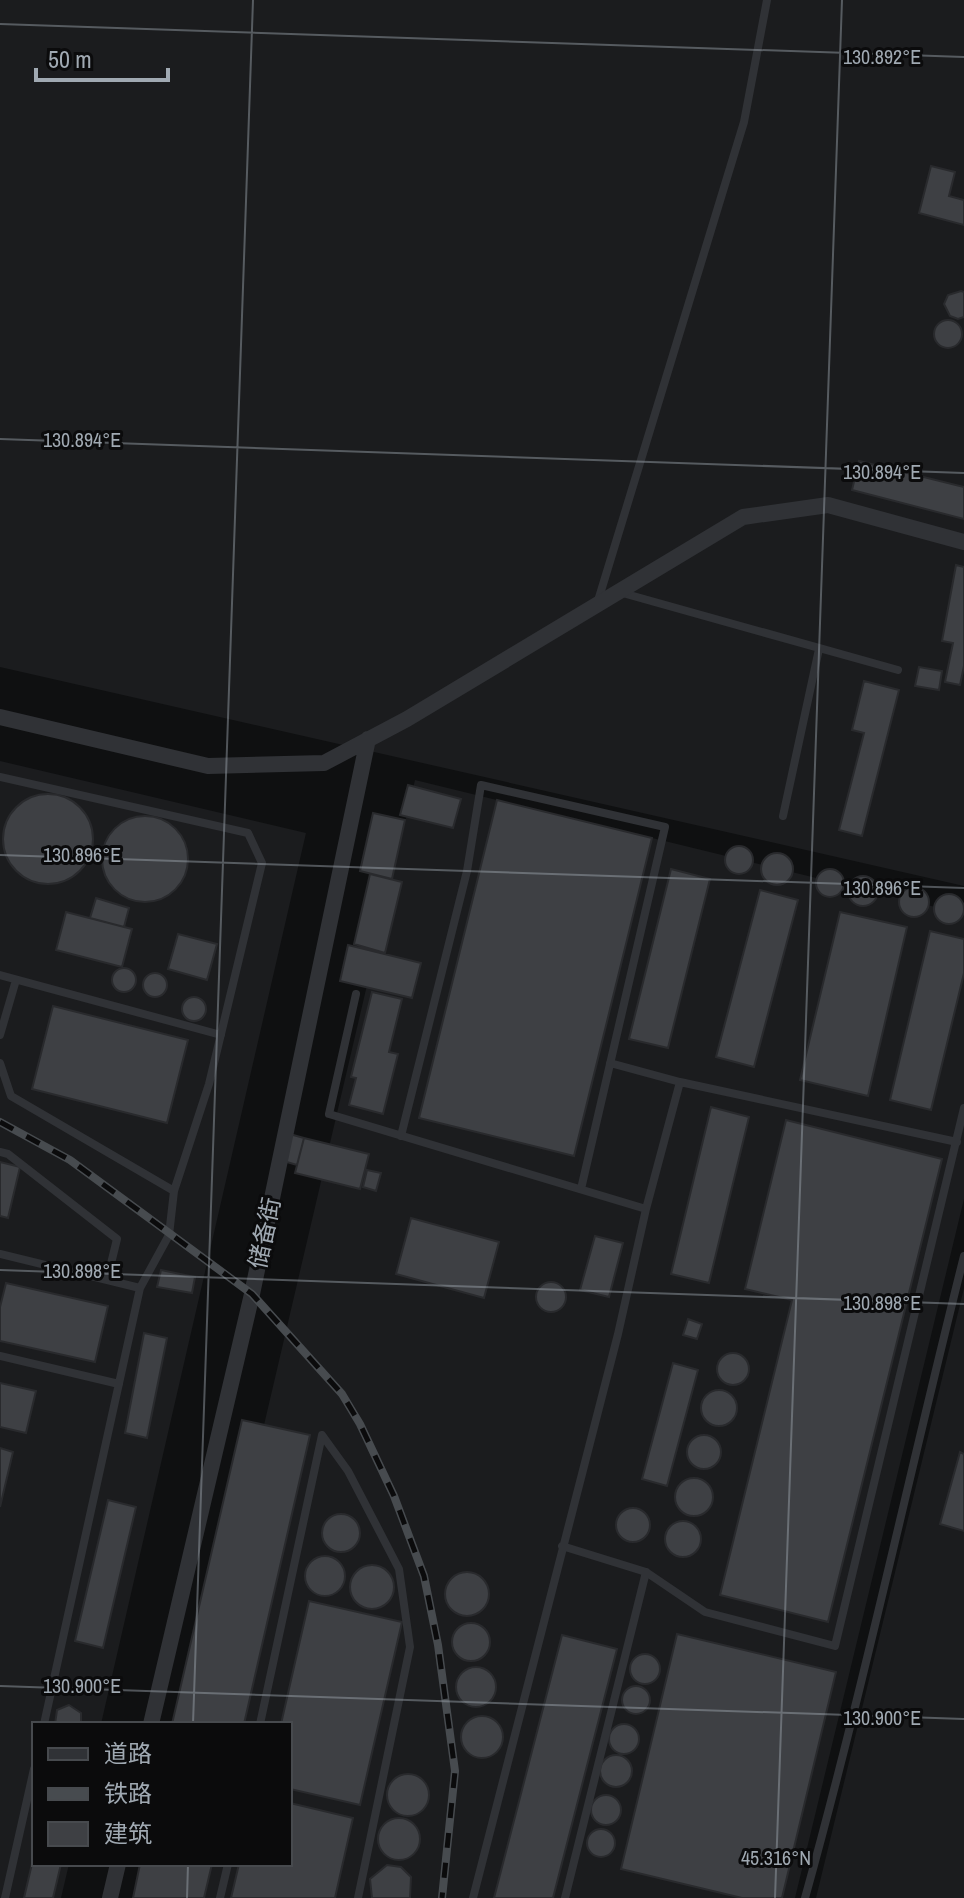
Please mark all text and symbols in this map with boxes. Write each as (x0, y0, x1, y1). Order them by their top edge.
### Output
scale bar (36, 32, 168, 82)
text: 50 m (48, 43, 92, 75)
text: 130.892°E (843, 43, 921, 70)
text: 130.894°E (43, 426, 121, 453)
text: 130.894°E (843, 458, 921, 485)
text: 130.896°E (43, 841, 121, 868)
text: 130.896°E (843, 874, 921, 901)
street label: 储备街 (241, 1194, 287, 1271)
text: 130.898°E (43, 1257, 121, 1284)
text: 130.898°E (843, 1289, 921, 1316)
text: 130.900°E (43, 1672, 121, 1699)
text: 130.900°E (843, 1704, 921, 1731)
legend (32, 1722, 292, 1866)
text: 道路 (104, 1737, 152, 1769)
text: 铁路 (104, 1777, 152, 1809)
text: 建筑 (104, 1817, 152, 1849)
text: 45.316°N (741, 1844, 811, 1871)

